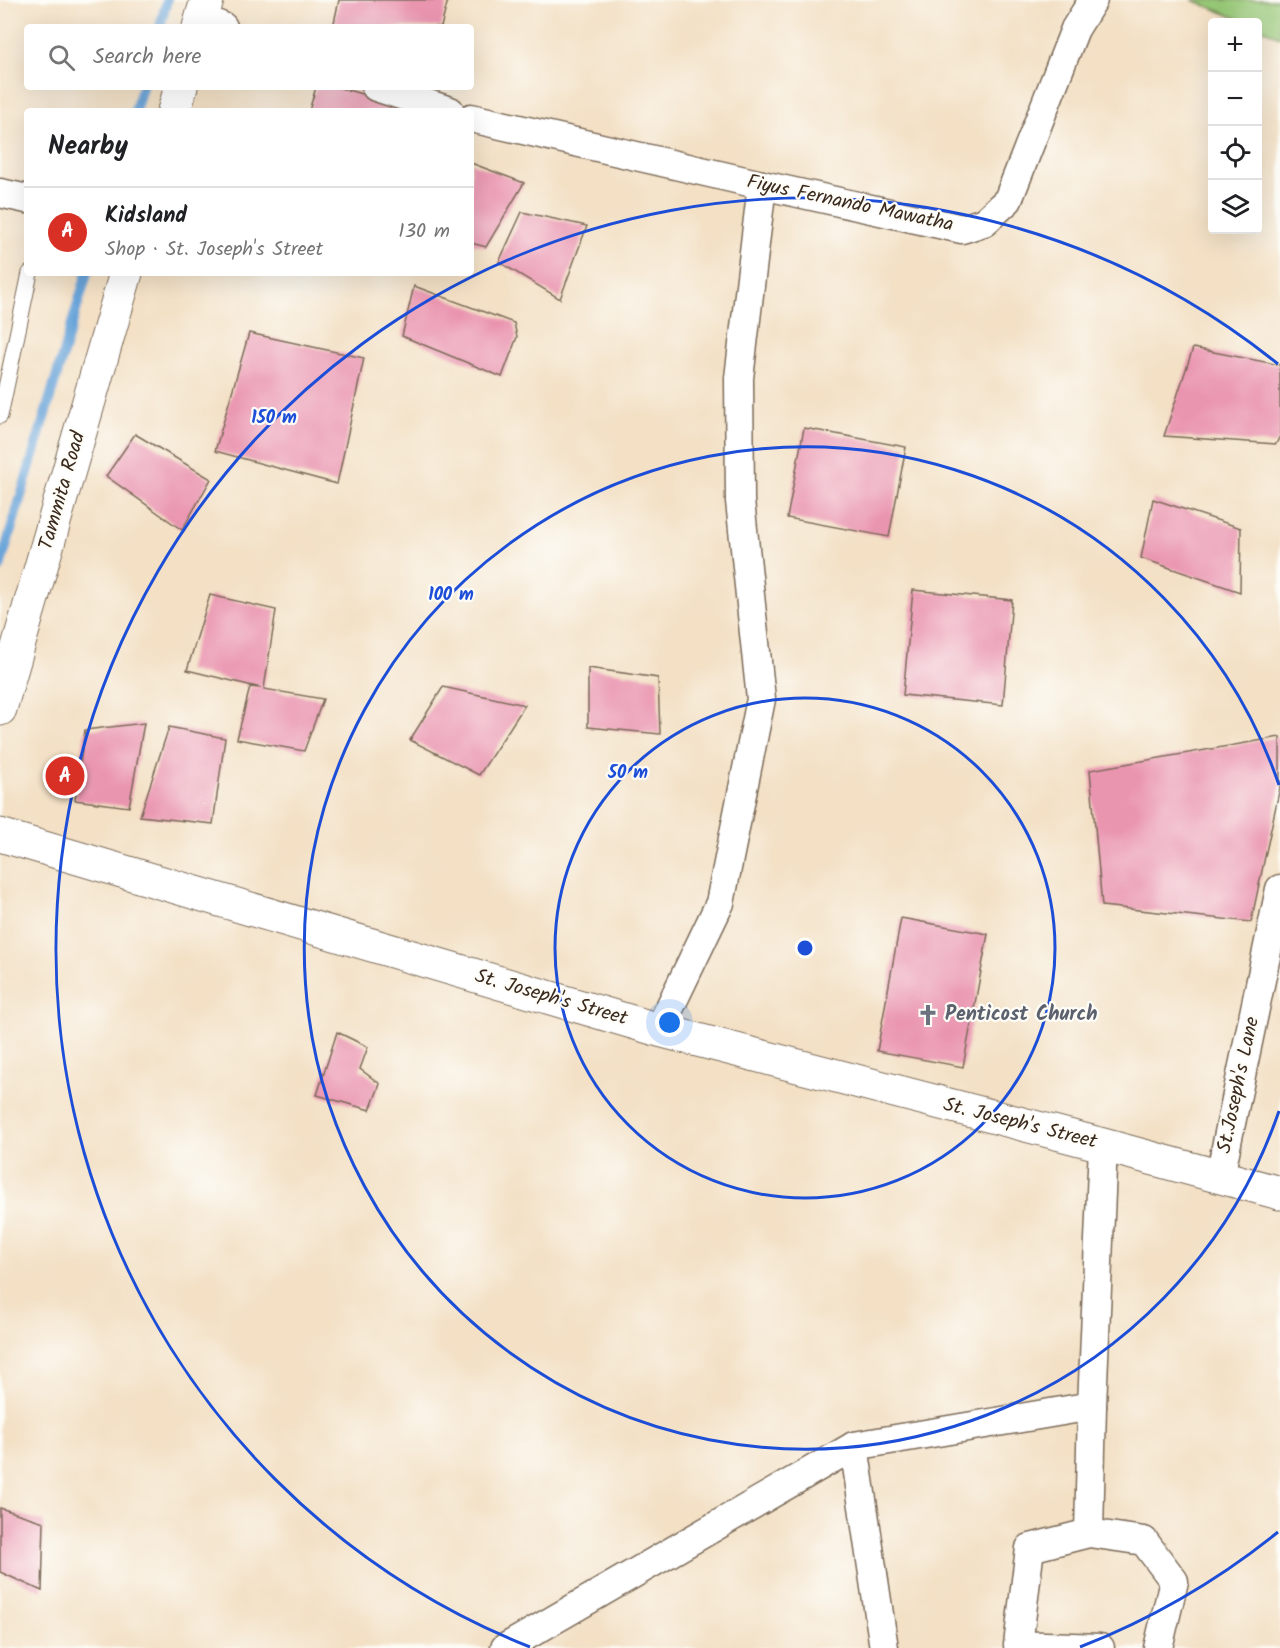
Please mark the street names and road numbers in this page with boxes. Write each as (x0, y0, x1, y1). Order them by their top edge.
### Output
street label: Fiyus Fernando Mawatha (744, 166, 956, 242)
street label: Tammita Road (31, 427, 95, 554)
street label: St. Joseph's Street (471, 961, 631, 1035)
street label: St.Joseph's Lane (1209, 1014, 1269, 1156)
street label: St. Joseph's Street (940, 1089, 1101, 1159)

